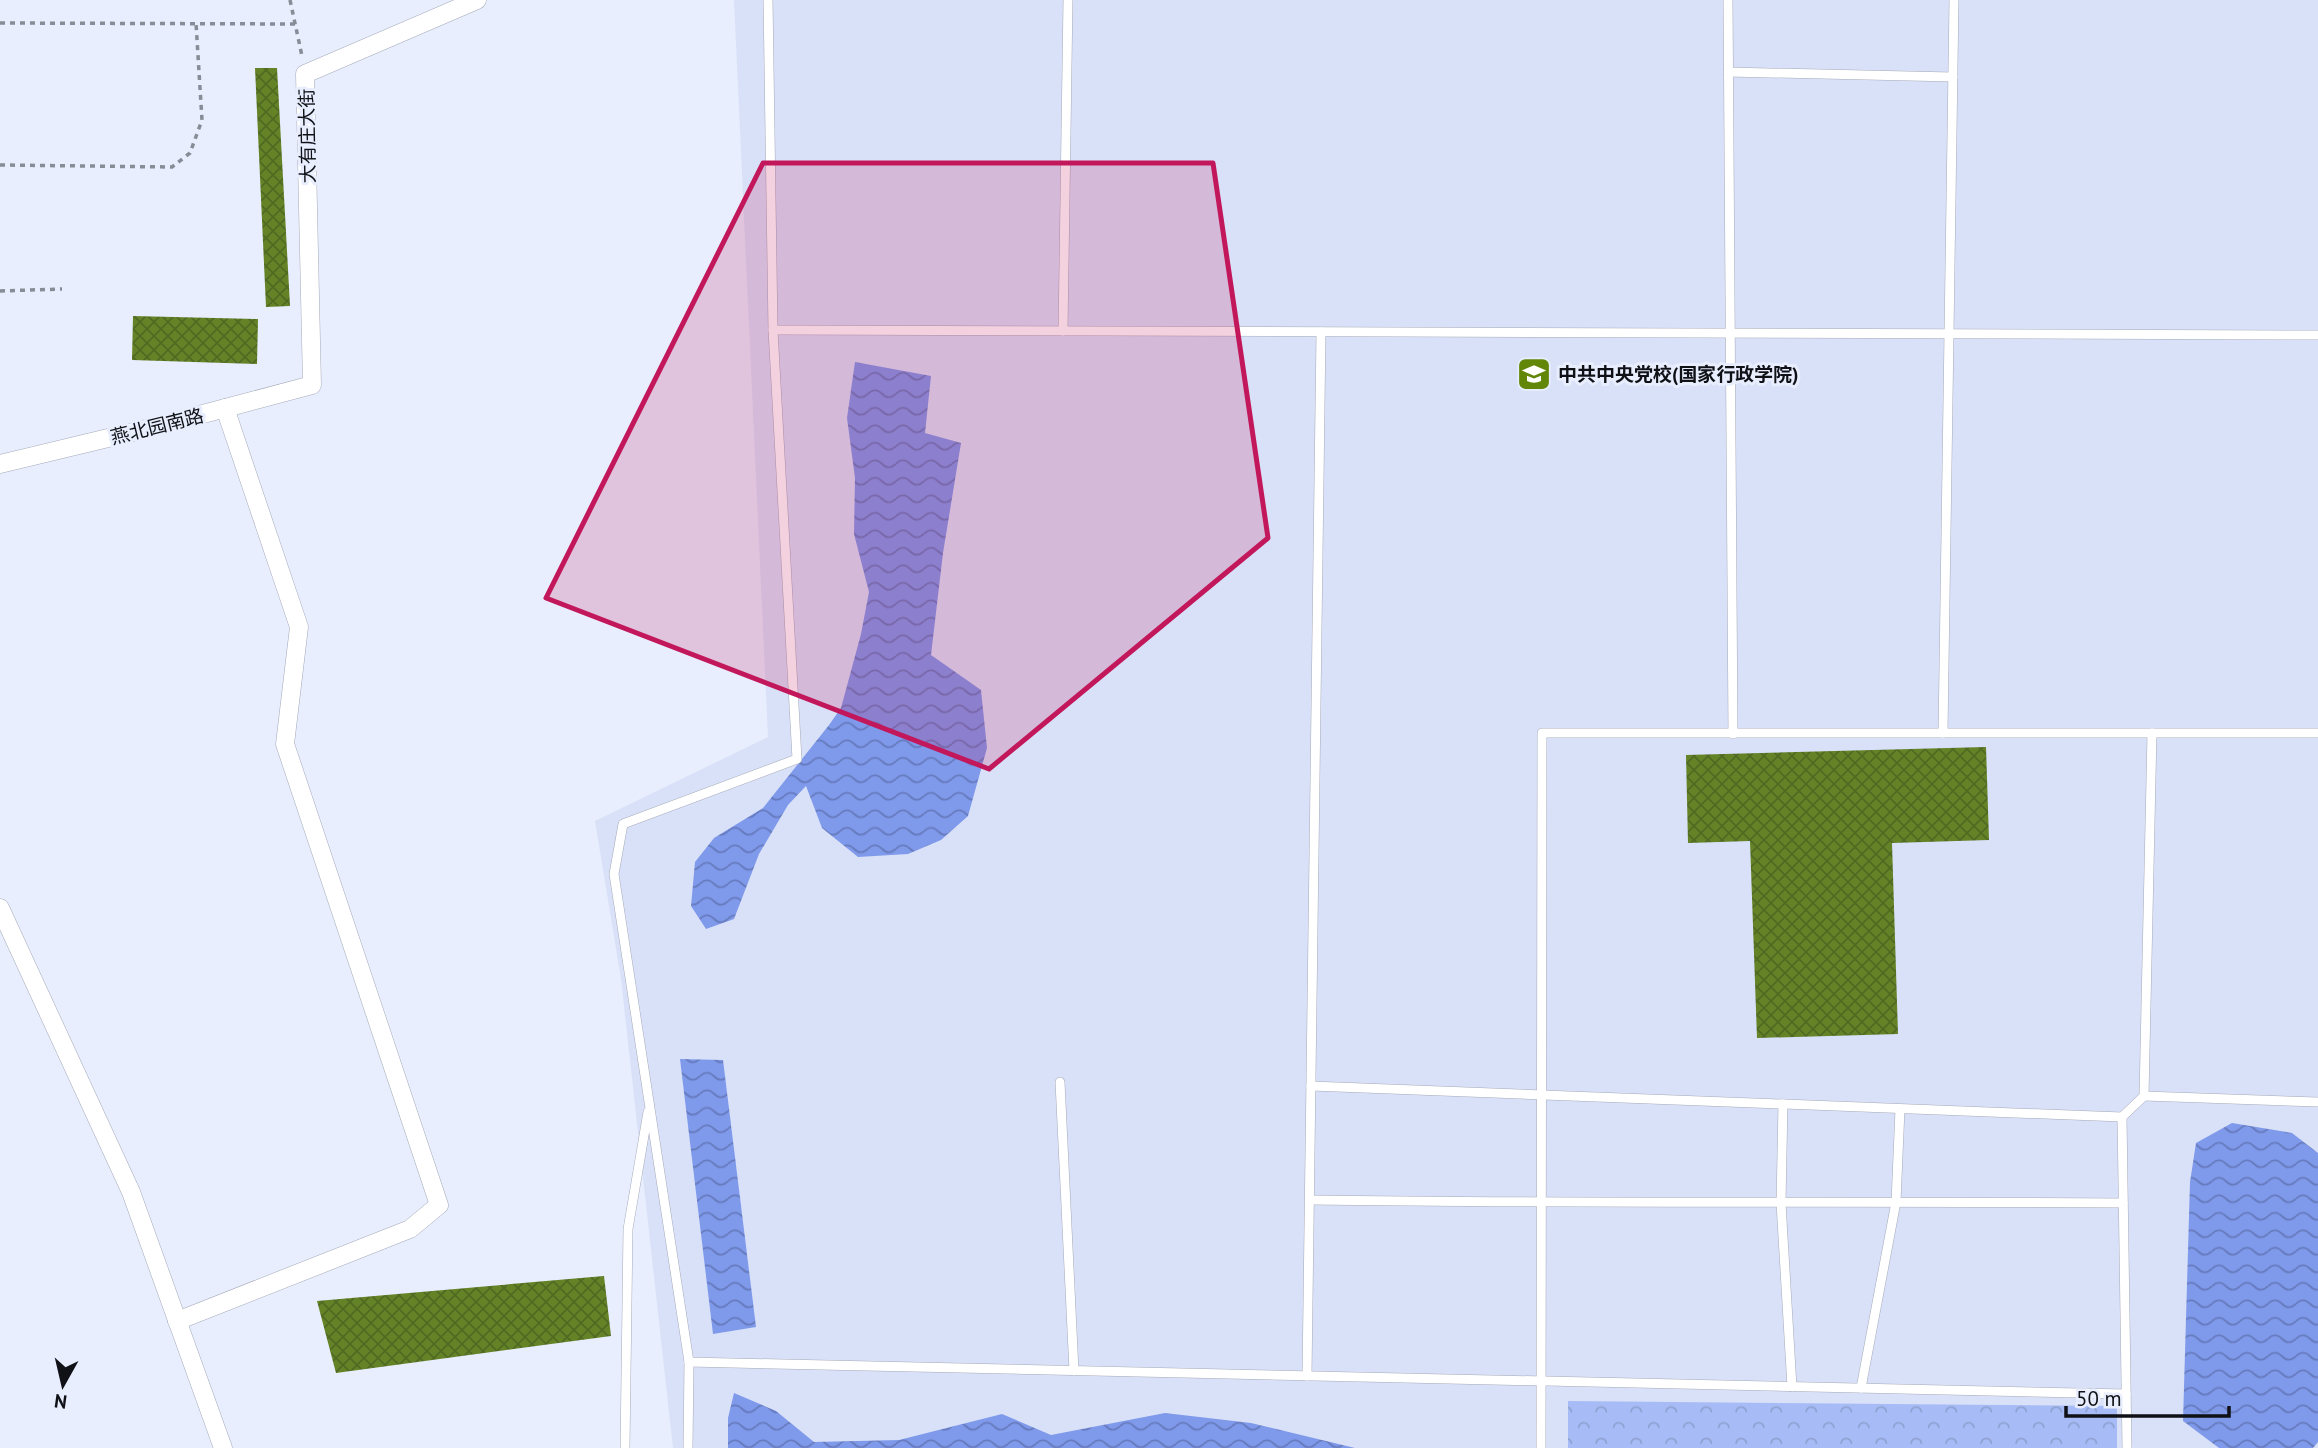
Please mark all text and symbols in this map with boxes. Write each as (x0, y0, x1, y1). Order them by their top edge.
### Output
street label: 大有庄大街 (294, 88, 320, 184)
school or university icon: 中共中央党校(国家行政学院) (1515, 355, 1553, 393)
place label: 中共中央党校(国家行政学院) (1558, 362, 1798, 386)
street label: 燕北园南路 (108, 403, 206, 449)
north arrow (28, 1350, 98, 1420)
scale bar (2066, 1374, 2229, 1418)
text: 50 m (2076, 1385, 2122, 1412)
text: N (53, 1389, 68, 1415)

